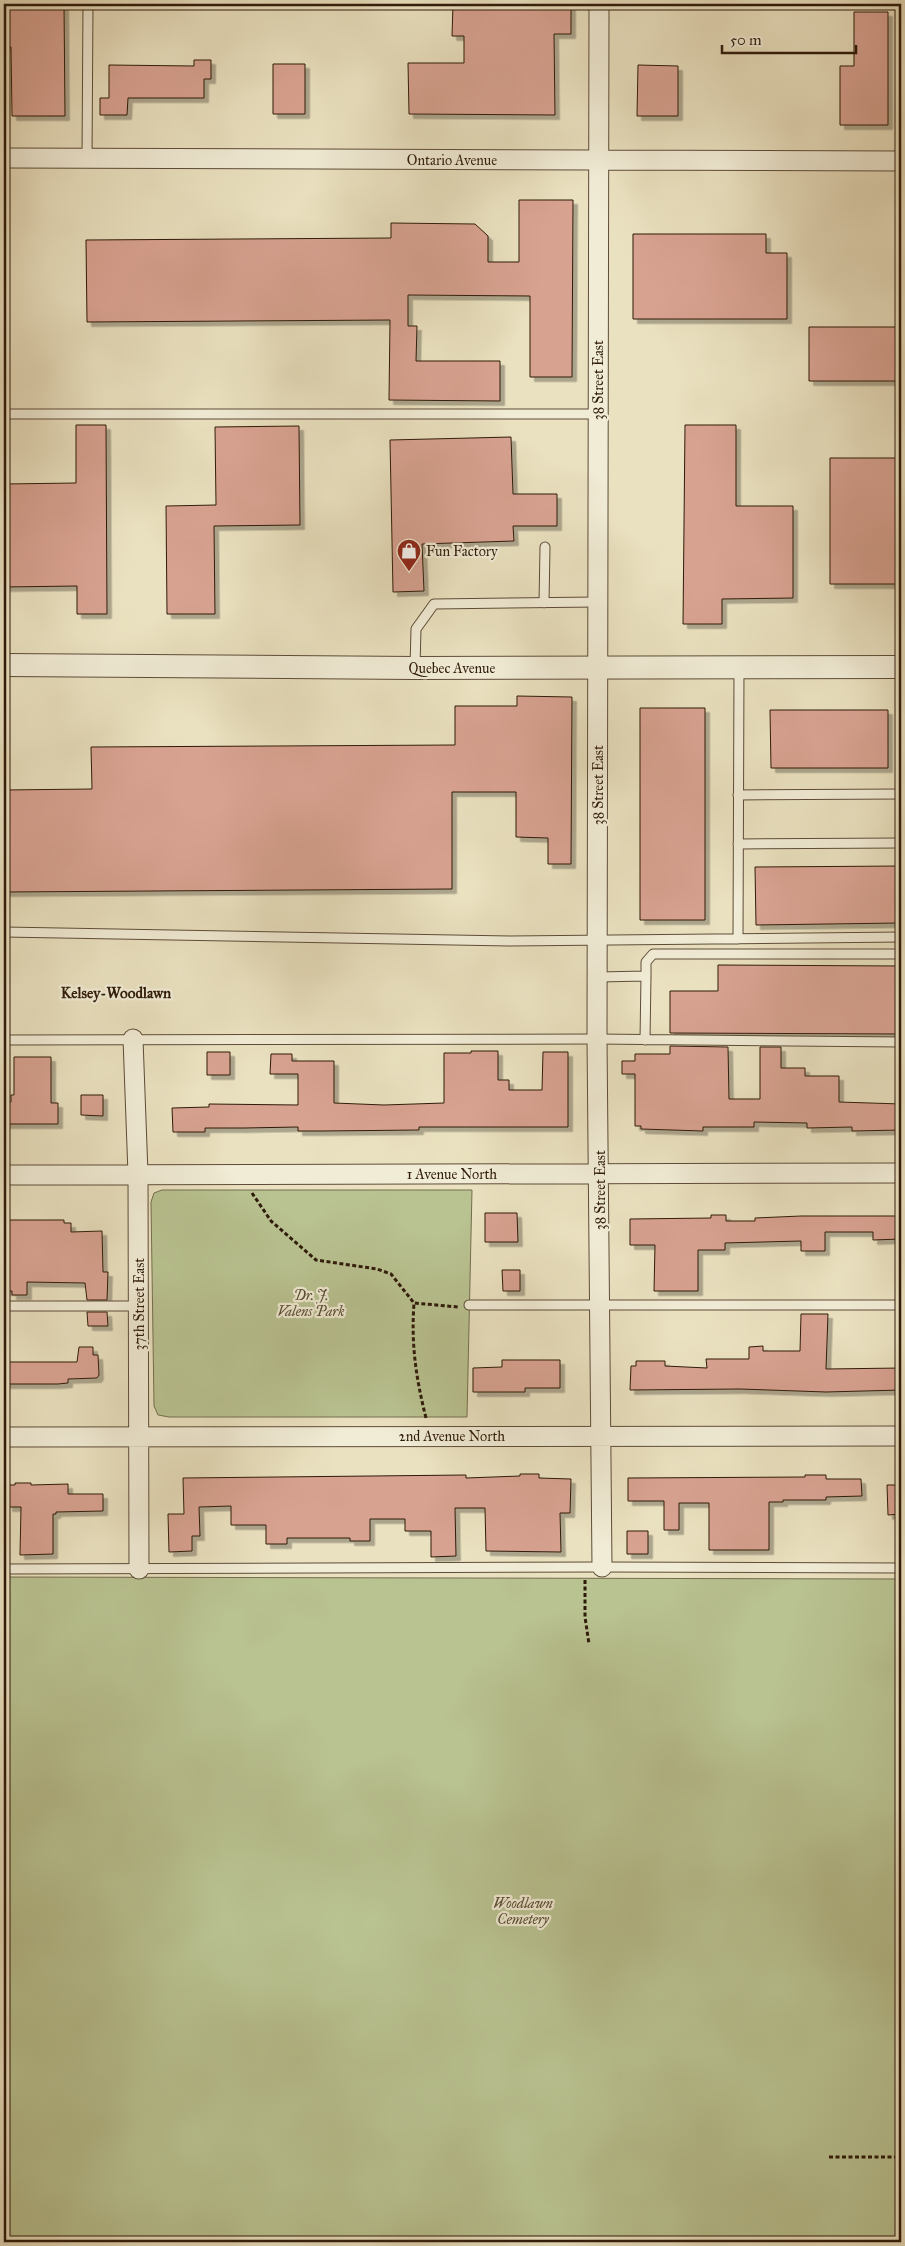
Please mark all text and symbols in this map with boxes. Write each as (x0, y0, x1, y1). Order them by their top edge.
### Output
scale bar (722, 22, 856, 54)
text: 50 m (730, 31, 762, 49)
street label: Ontario Avenue (407, 152, 497, 169)
street label: 38 Street East (590, 340, 607, 420)
shop icon: Fun Factory (396, 538, 422, 572)
place label: Fun Factory (426, 543, 498, 560)
street label: Quebec Avenue (409, 660, 496, 677)
street label: 38 Street East (590, 745, 607, 825)
district label: Kelsey-Woodlawn (61, 984, 172, 1003)
street label: 38 Street East (592, 1150, 609, 1230)
street label: 1 Avenue North (407, 1166, 497, 1183)
street label: 37th Street East (131, 1258, 148, 1350)
park label: Dr. J. Valens Park (278, 1287, 345, 1320)
street label: 2nd Avenue North (399, 1428, 505, 1445)
park label: Woodlawn Cemetery (493, 1895, 553, 1928)

